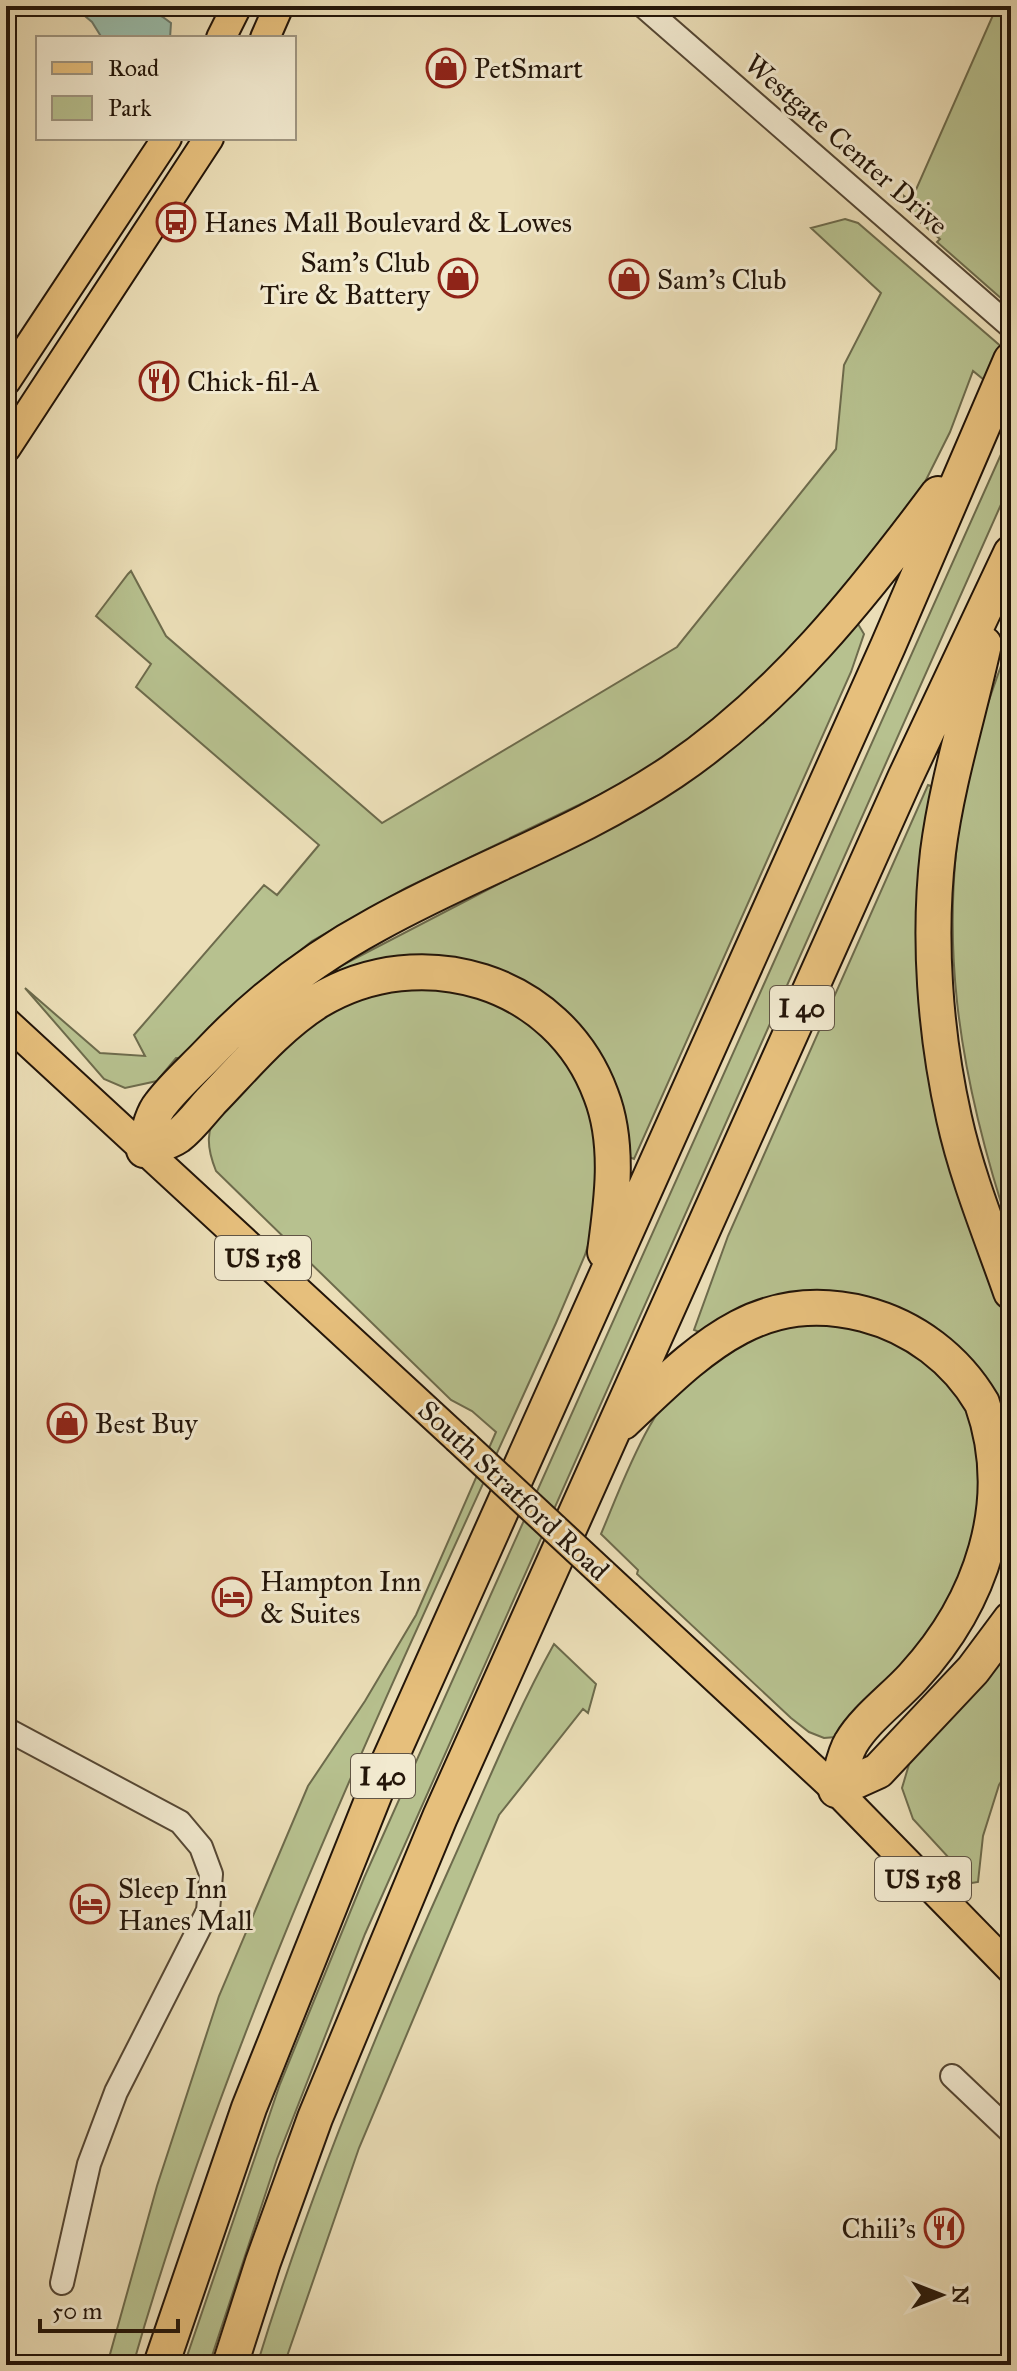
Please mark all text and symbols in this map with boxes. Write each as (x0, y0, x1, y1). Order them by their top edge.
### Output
legend (36, 36, 296, 140)
street label: Westgate Center Drive (738, 46, 956, 242)
shop icon: PetSmart (425, 47, 467, 89)
place label: PetSmart (474, 51, 583, 86)
text: Road (108, 53, 159, 83)
text: Park (108, 93, 152, 123)
bus stop icon: Hanes Mall Boulevard & Lowes (155, 201, 197, 243)
place label: Hanes Mall Boulevard & Lowes (204, 205, 572, 240)
place label: Sam's Club Tire & Battery (260, 245, 431, 312)
shop icon: Sam's Club Tire & Battery (437, 257, 479, 299)
shop icon: Sam's Club (608, 258, 650, 300)
place label: Sam's Club (657, 262, 786, 297)
restaurant icon: Chick-fil-A (138, 360, 180, 402)
place label: Chick-fil-A (187, 364, 320, 399)
road number: I 40 (770, 986, 834, 1030)
road number: US 158 (215, 1236, 311, 1280)
street label: South Stratford Road (411, 1393, 617, 1588)
shop icon: Best Buy (46, 1402, 88, 1444)
place label: Best Buy (95, 1406, 199, 1441)
place label: Hampton Inn & Suites (260, 1564, 421, 1631)
hotel icon: Hampton Inn & Suites (211, 1576, 253, 1618)
road number: I 40 (351, 1754, 415, 1798)
road number: US 158 (875, 1857, 971, 1901)
place label: Sleep Inn Hanes Mall (118, 1871, 253, 1938)
hotel icon: Sleep Inn Hanes Mall (69, 1883, 111, 1925)
restaurant icon: Chili's (923, 2207, 965, 2249)
place label: Chili's (841, 2211, 916, 2246)
north arrow (901, 2255, 981, 2335)
scale bar (40, 2283, 178, 2333)
text: N (947, 2286, 974, 2305)
text: 50 m (52, 2296, 102, 2326)

